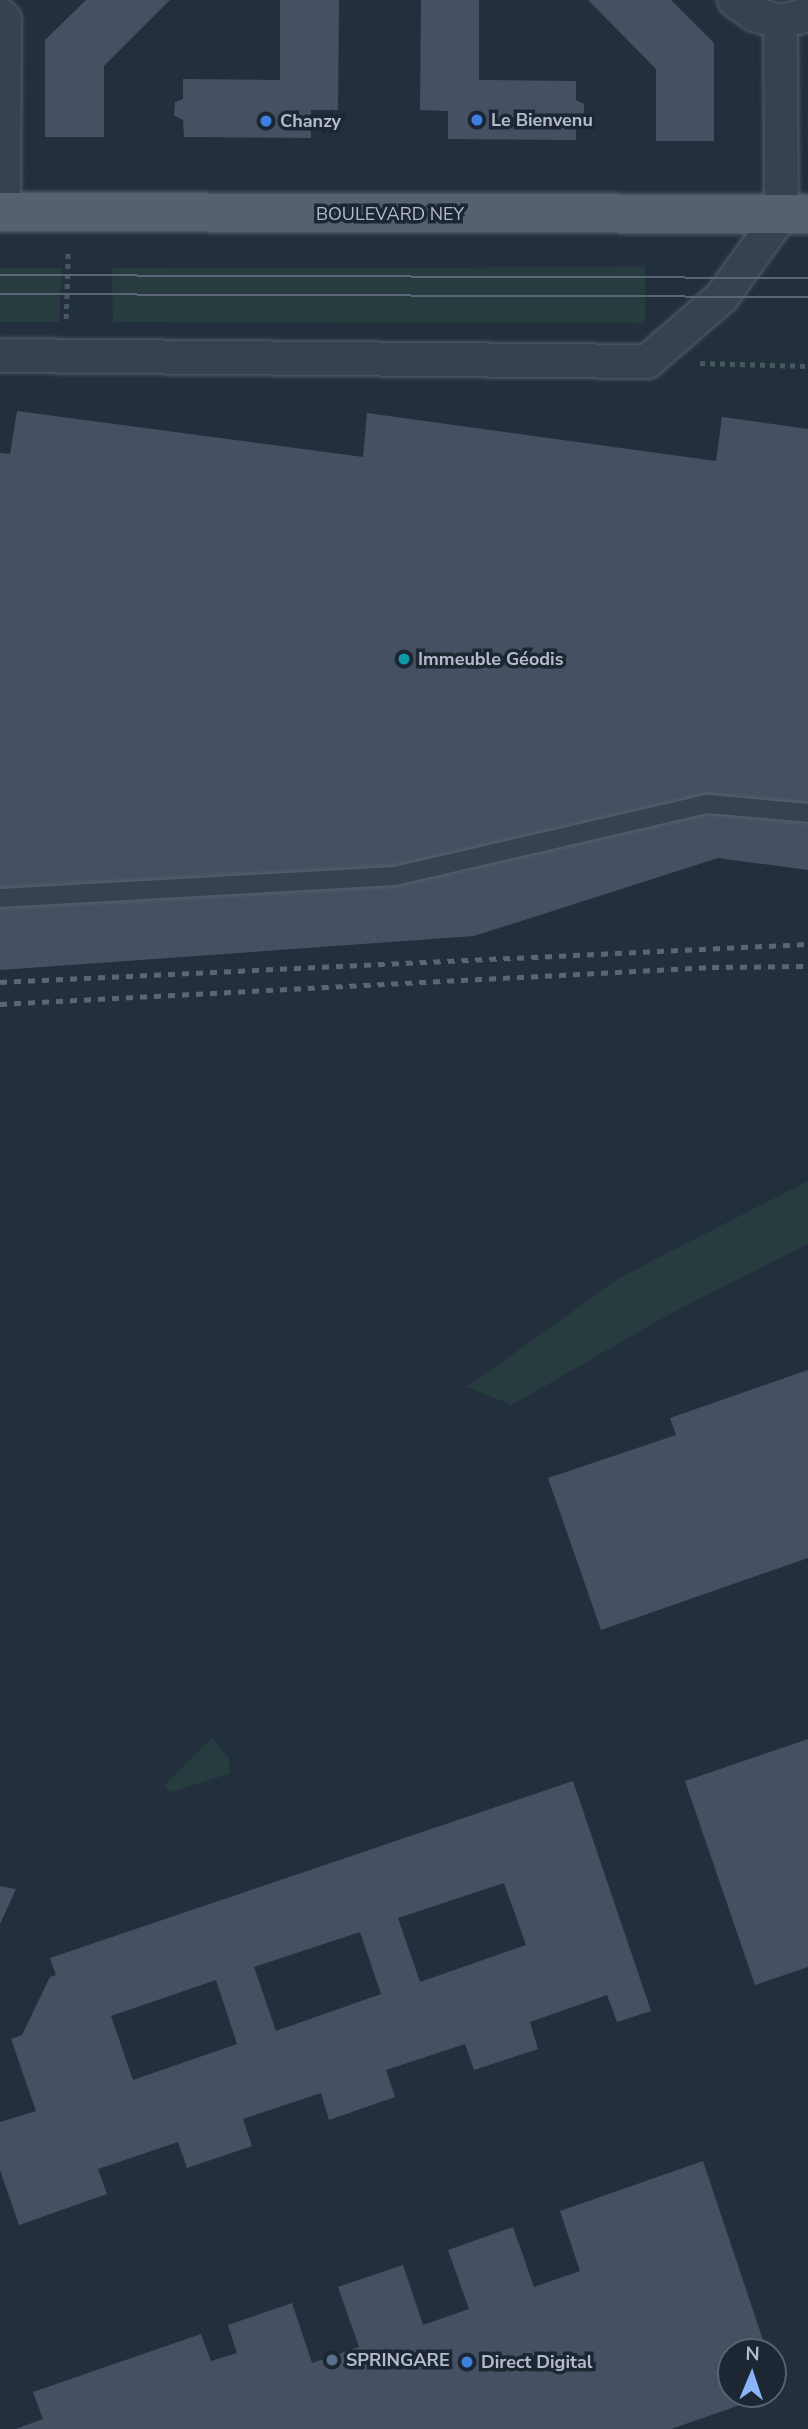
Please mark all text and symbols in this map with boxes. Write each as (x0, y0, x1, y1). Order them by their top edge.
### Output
place label: Le Bienvenu (491, 109, 593, 131)
place label: Chanzy (280, 110, 341, 132)
marker: Le Bienvenu (469, 112, 485, 128)
marker: Chanzy (258, 113, 274, 129)
street label: BOULEVARD NEY (316, 203, 464, 225)
place label: Immeuble Géodis (418, 648, 563, 670)
marker: Immeuble Géodis (396, 651, 412, 667)
north arrow (717, 2338, 787, 2408)
text: N (745, 2341, 760, 2367)
place label: SPRINGARE (346, 2349, 450, 2371)
place label: Direct Digital (481, 2351, 593, 2373)
marker: SPRINGARE (324, 2352, 340, 2368)
marker: Direct Digital (459, 2354, 475, 2370)

